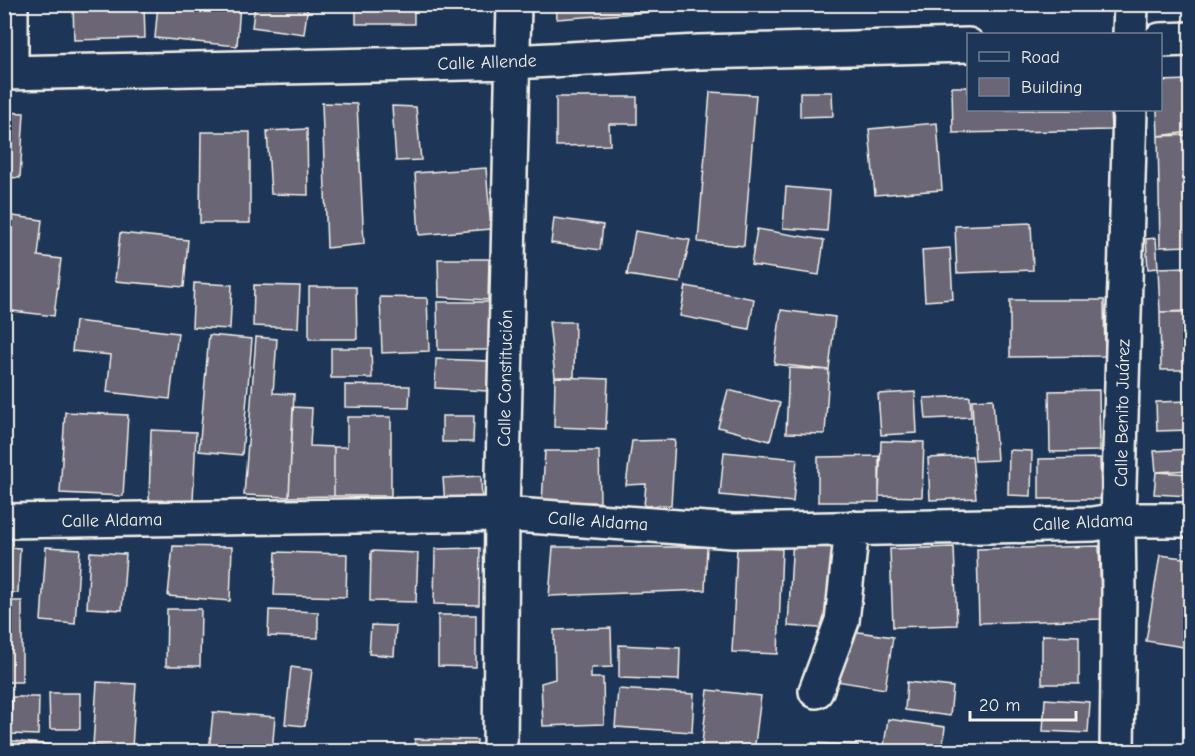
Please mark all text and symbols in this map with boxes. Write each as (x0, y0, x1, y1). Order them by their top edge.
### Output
legend (967, 33, 1162, 111)
text: Road (1021, 47, 1060, 68)
street label: Calle Allende (437, 50, 537, 75)
text: Building (1021, 77, 1083, 98)
street label: Calle Constitución (494, 309, 517, 447)
street label: Calle Benito Juárez (1111, 339, 1134, 487)
street label: Calle Aldama (547, 508, 649, 535)
street label: Calle Aldama (62, 509, 163, 532)
street label: Calle Aldama (1032, 509, 1134, 536)
scale bar (970, 684, 1076, 722)
text: 20 m (979, 695, 1020, 716)

